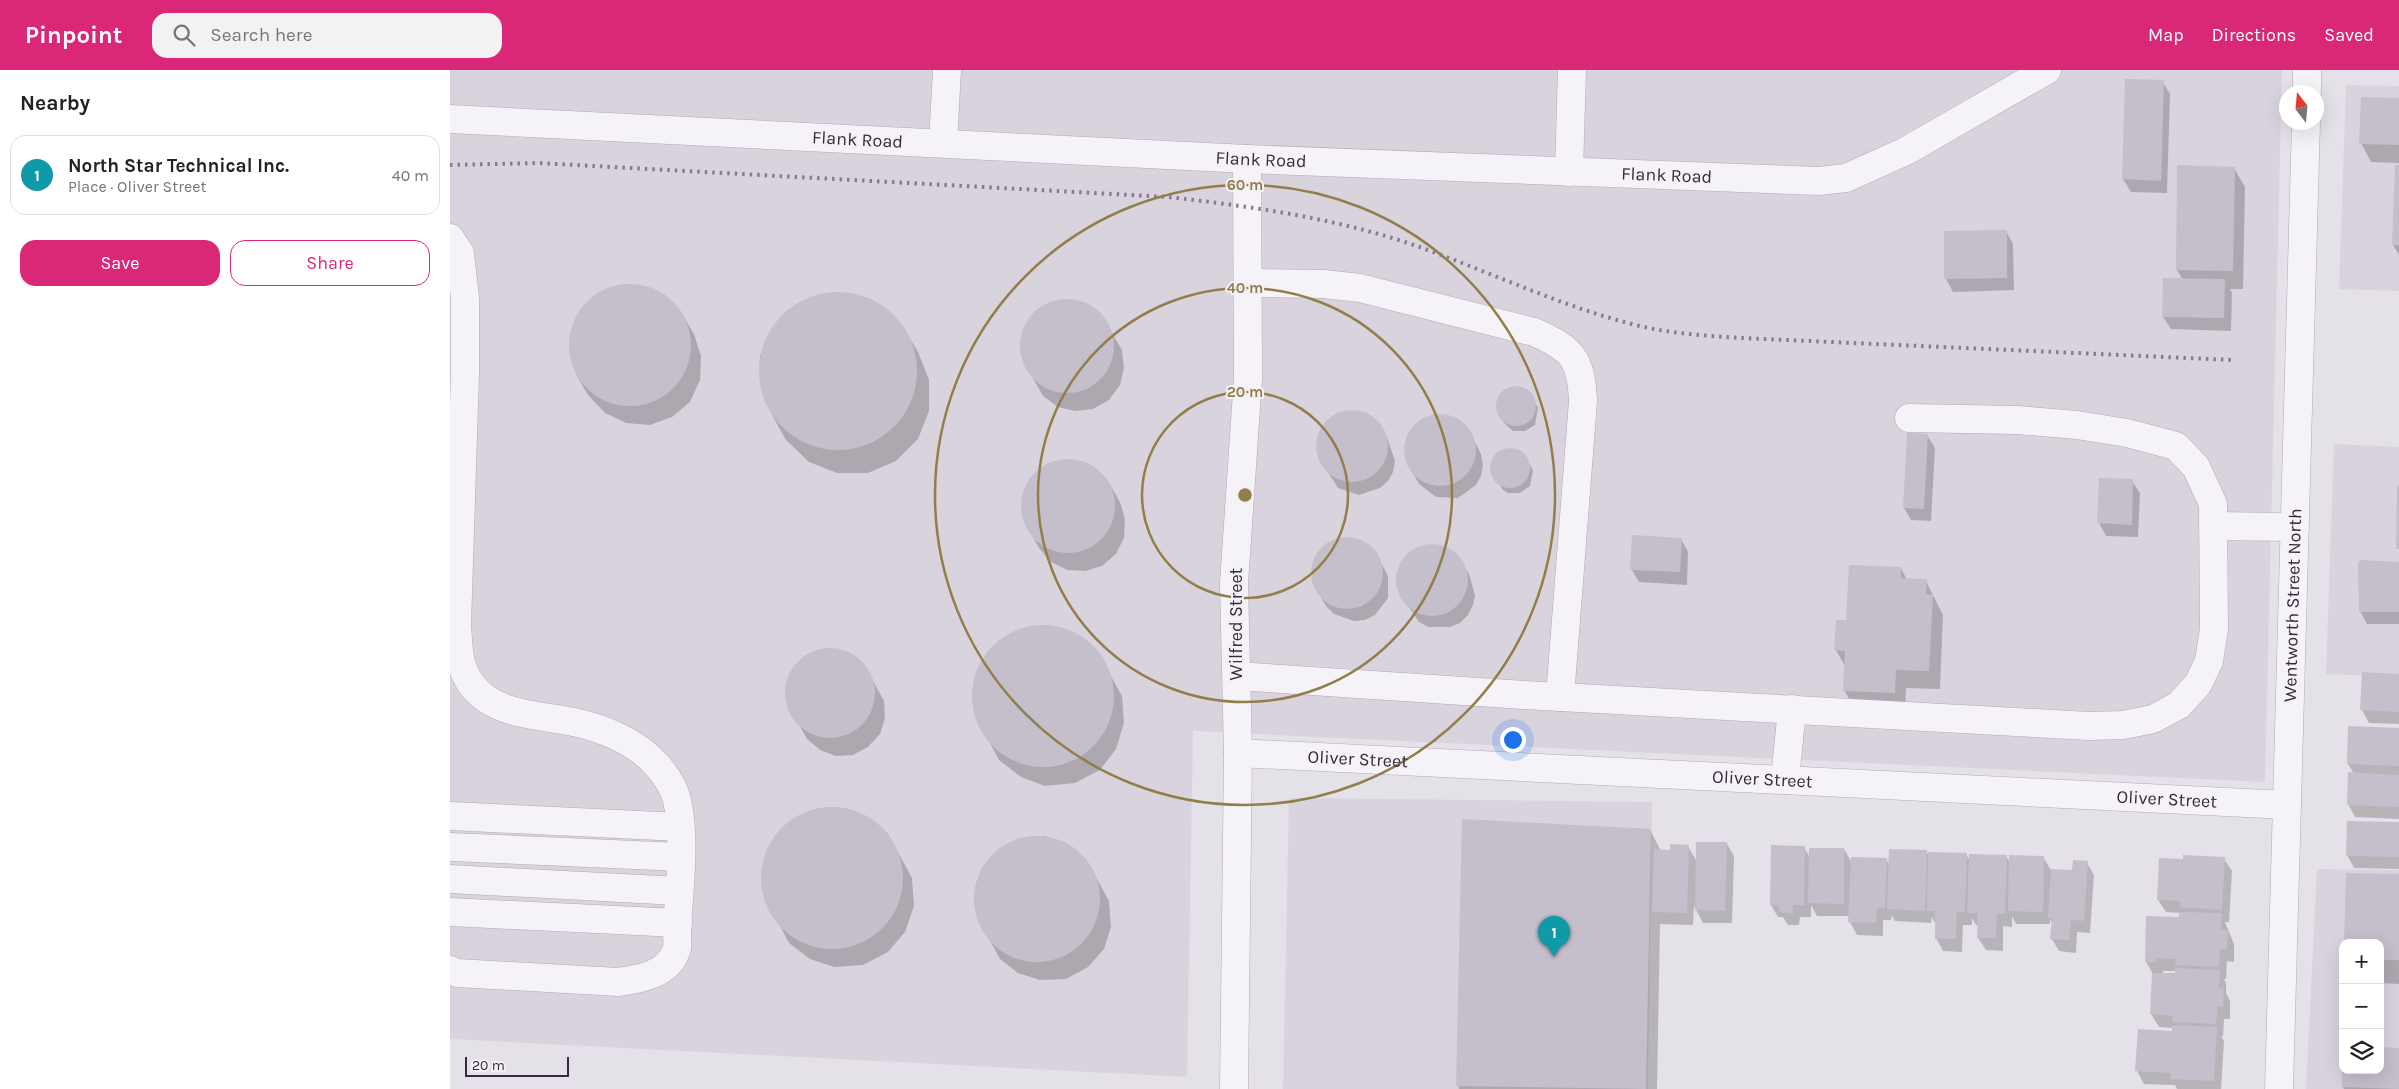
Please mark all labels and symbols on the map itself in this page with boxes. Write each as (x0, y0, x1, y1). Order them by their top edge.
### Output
north arrow (2279, 85, 2324, 130)
street label: Flank Road (811, 126, 904, 153)
street label: Flank Road (1215, 146, 1307, 172)
street label: Flank Road (1621, 162, 1713, 188)
text: 60 m (1227, 176, 1263, 194)
text: 40 m (1227, 279, 1263, 297)
text: 20 m (1227, 383, 1263, 401)
centre of rings (1236, 486, 1254, 504)
street label: Wentworth Street North (2279, 508, 2306, 702)
street label: Wilfred Street (1225, 567, 1247, 680)
your location (1500, 727, 1526, 753)
street label: Oliver Street (1307, 745, 1409, 772)
street label: Oliver Street (1712, 766, 1813, 792)
street label: Oliver Street (2116, 786, 2218, 813)
pin: 1 (1538, 916, 1570, 957)
scale bar (465, 1054, 569, 1077)

